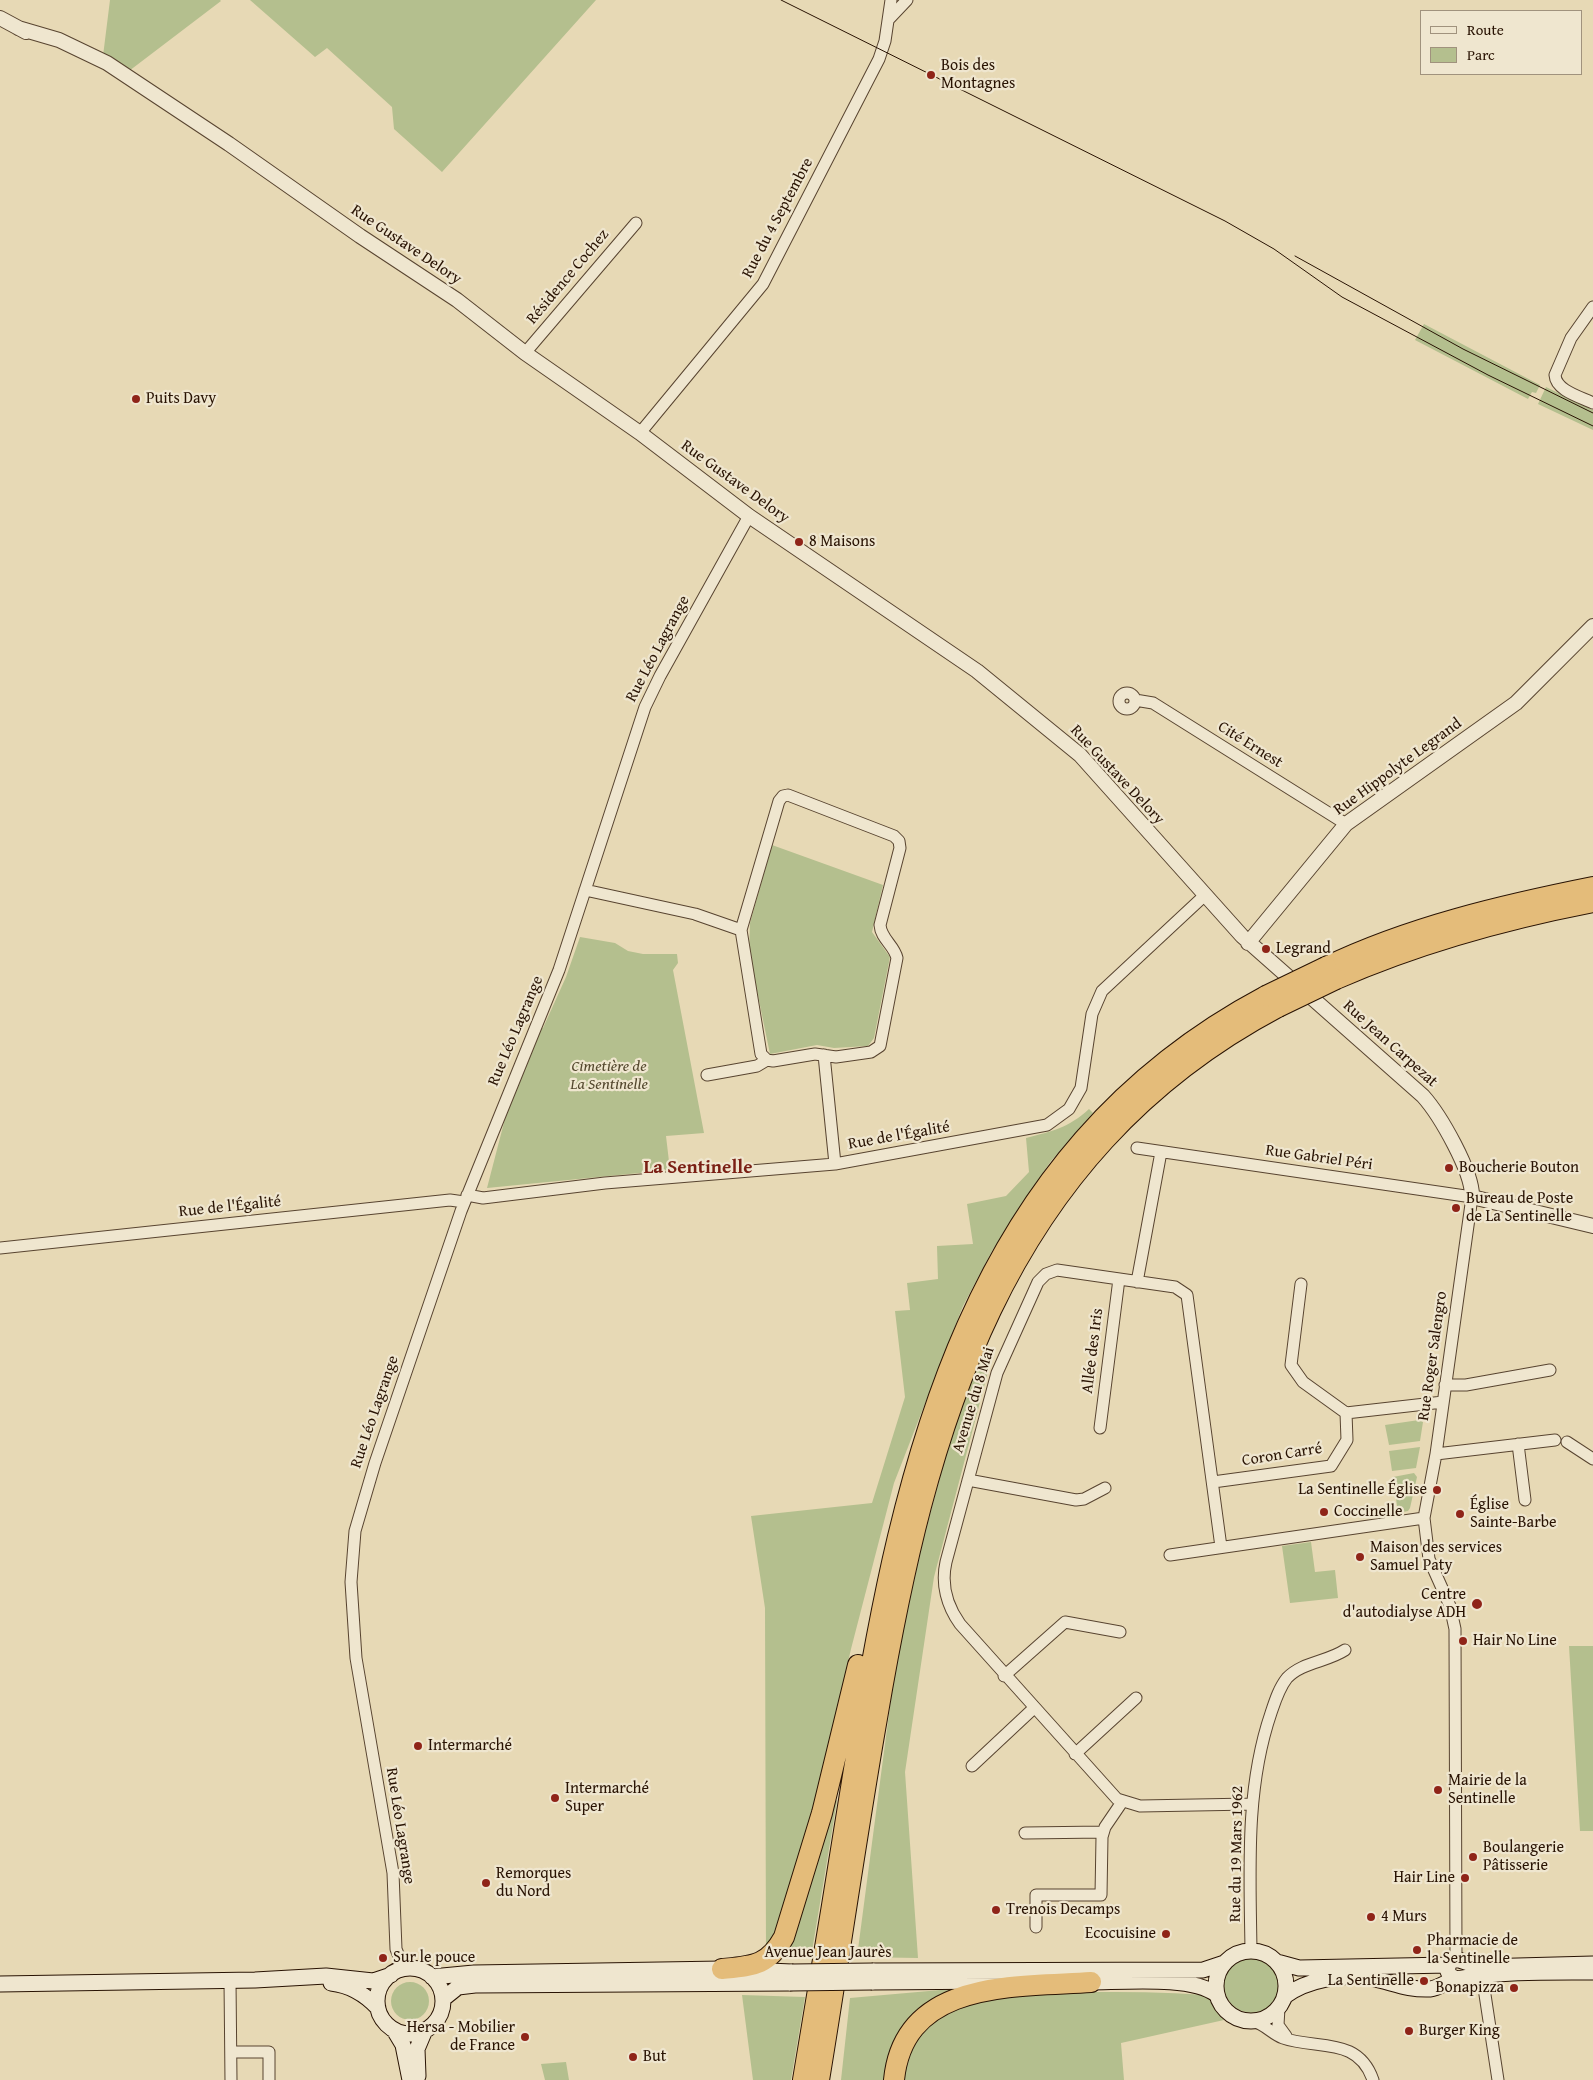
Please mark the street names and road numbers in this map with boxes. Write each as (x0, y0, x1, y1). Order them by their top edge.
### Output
street label: Rue du 4 Septembre (738, 155, 818, 281)
street label: Rue Gustave Delory (347, 201, 465, 289)
street label: Résidence Cochez (523, 226, 613, 328)
street label: Rue Gustave Delory (677, 436, 793, 528)
street label: Rue Léo Lagrange (622, 593, 694, 705)
street label: Rue Hippolyte Legrand (1330, 714, 1466, 820)
street label: Cité Ernest (1214, 718, 1286, 772)
street label: Rue Gustave Delory (1066, 721, 1168, 829)
street label: Rue Léo Lagrange (484, 973, 548, 1089)
street label: Rue Jean Carpezat (1339, 996, 1441, 1092)
street label: Rue de l'Égalité (847, 1118, 951, 1154)
street label: Rue Gabriel Péri (1264, 1141, 1374, 1175)
street label: Rue de l'Égalité (178, 1192, 282, 1222)
street label: Rue Roger Salengro (1414, 1290, 1452, 1422)
street label: Allée des Iris (1078, 1307, 1108, 1395)
street label: Avenue du 8 Mai (949, 1345, 999, 1455)
street label: Rue Léo Lagrange (347, 1353, 403, 1471)
street label: Coron Carré (1241, 1439, 1323, 1471)
street label: Rue Léo Lagrange (381, 1766, 419, 1886)
street label: Rue du 19 Mars 1962 (1226, 1786, 1248, 1922)
street label: Avenue Jean Jaurès (764, 1943, 892, 1963)

